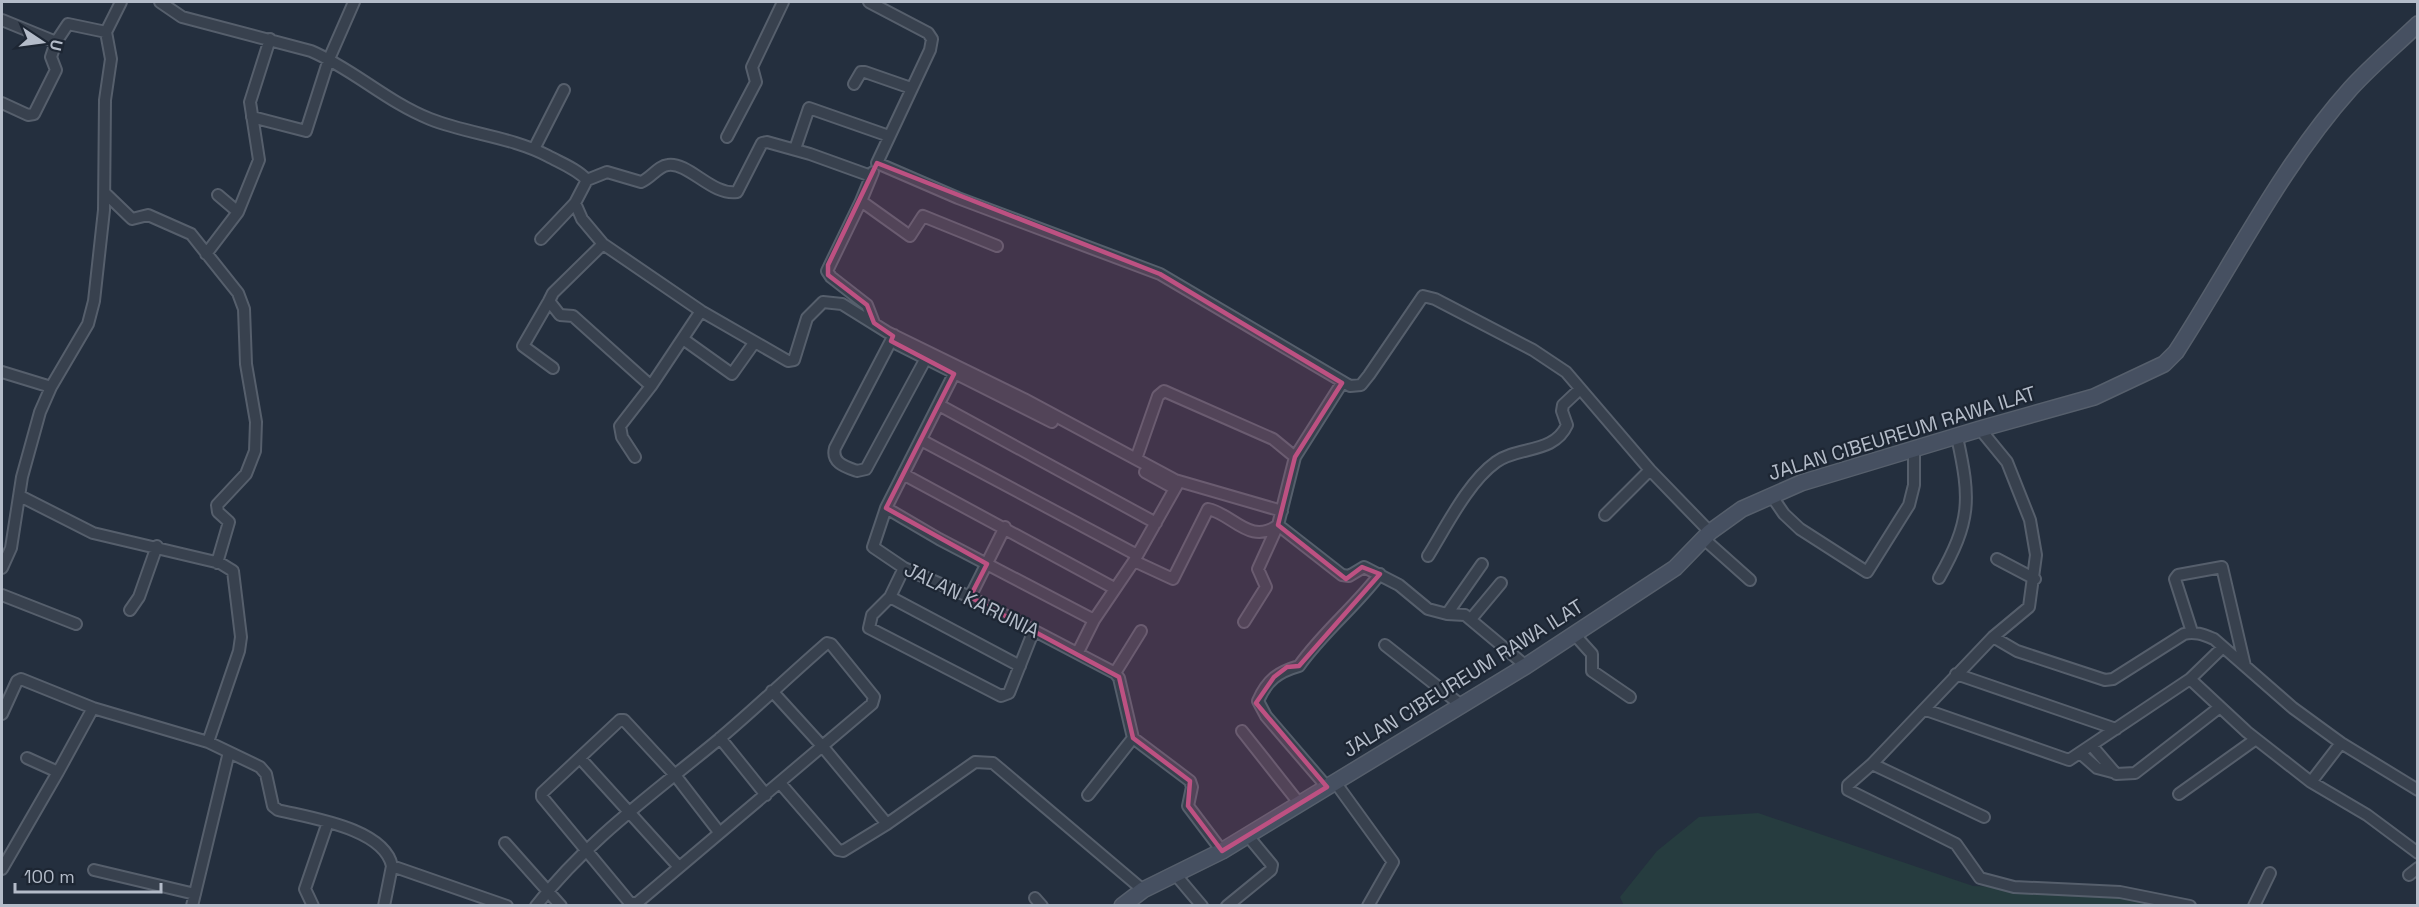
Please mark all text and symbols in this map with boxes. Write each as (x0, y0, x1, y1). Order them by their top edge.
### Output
north arrow (12, 12, 72, 72)
text: U (45, 38, 68, 53)
street label: JALAN CIBEUREUM RAWA ILAT (1765, 380, 2039, 486)
street label: JALAN KARUNIA (900, 556, 1044, 644)
street label: JALAN CIBEUREUM RAWA ILAT (1338, 593, 1588, 763)
scale bar (15, 856, 160, 894)
text: 100 m (24, 865, 75, 888)

